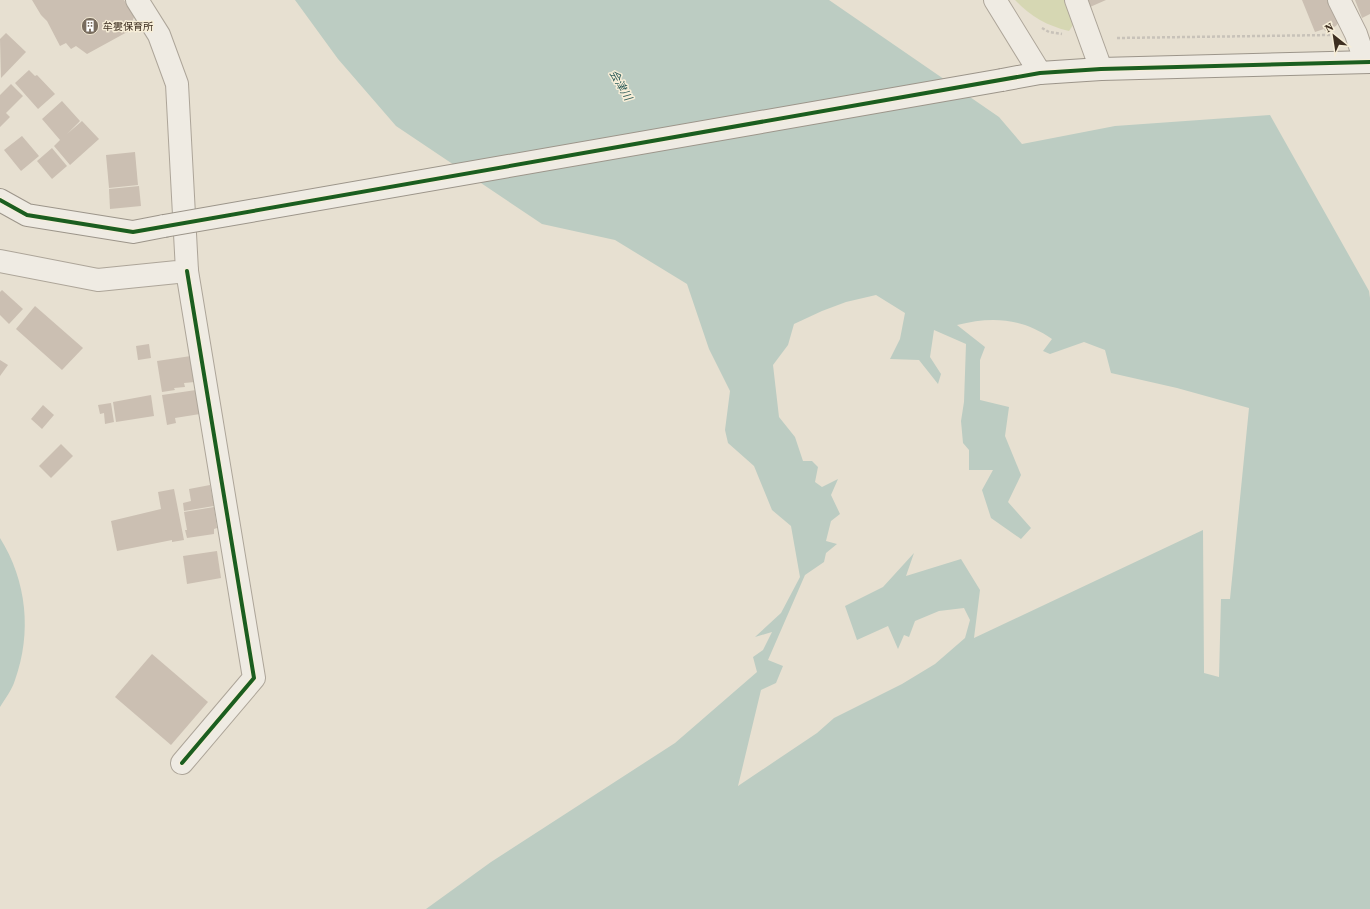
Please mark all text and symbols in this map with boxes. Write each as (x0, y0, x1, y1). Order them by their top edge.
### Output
building icon: 牟婁保育所 (80, 16, 100, 36)
north arrow (1314, 16, 1354, 56)
text: N (1322, 19, 1336, 36)
place label: 牟婁保育所 (103, 20, 153, 33)
water label: 会津川 (606, 67, 636, 104)

